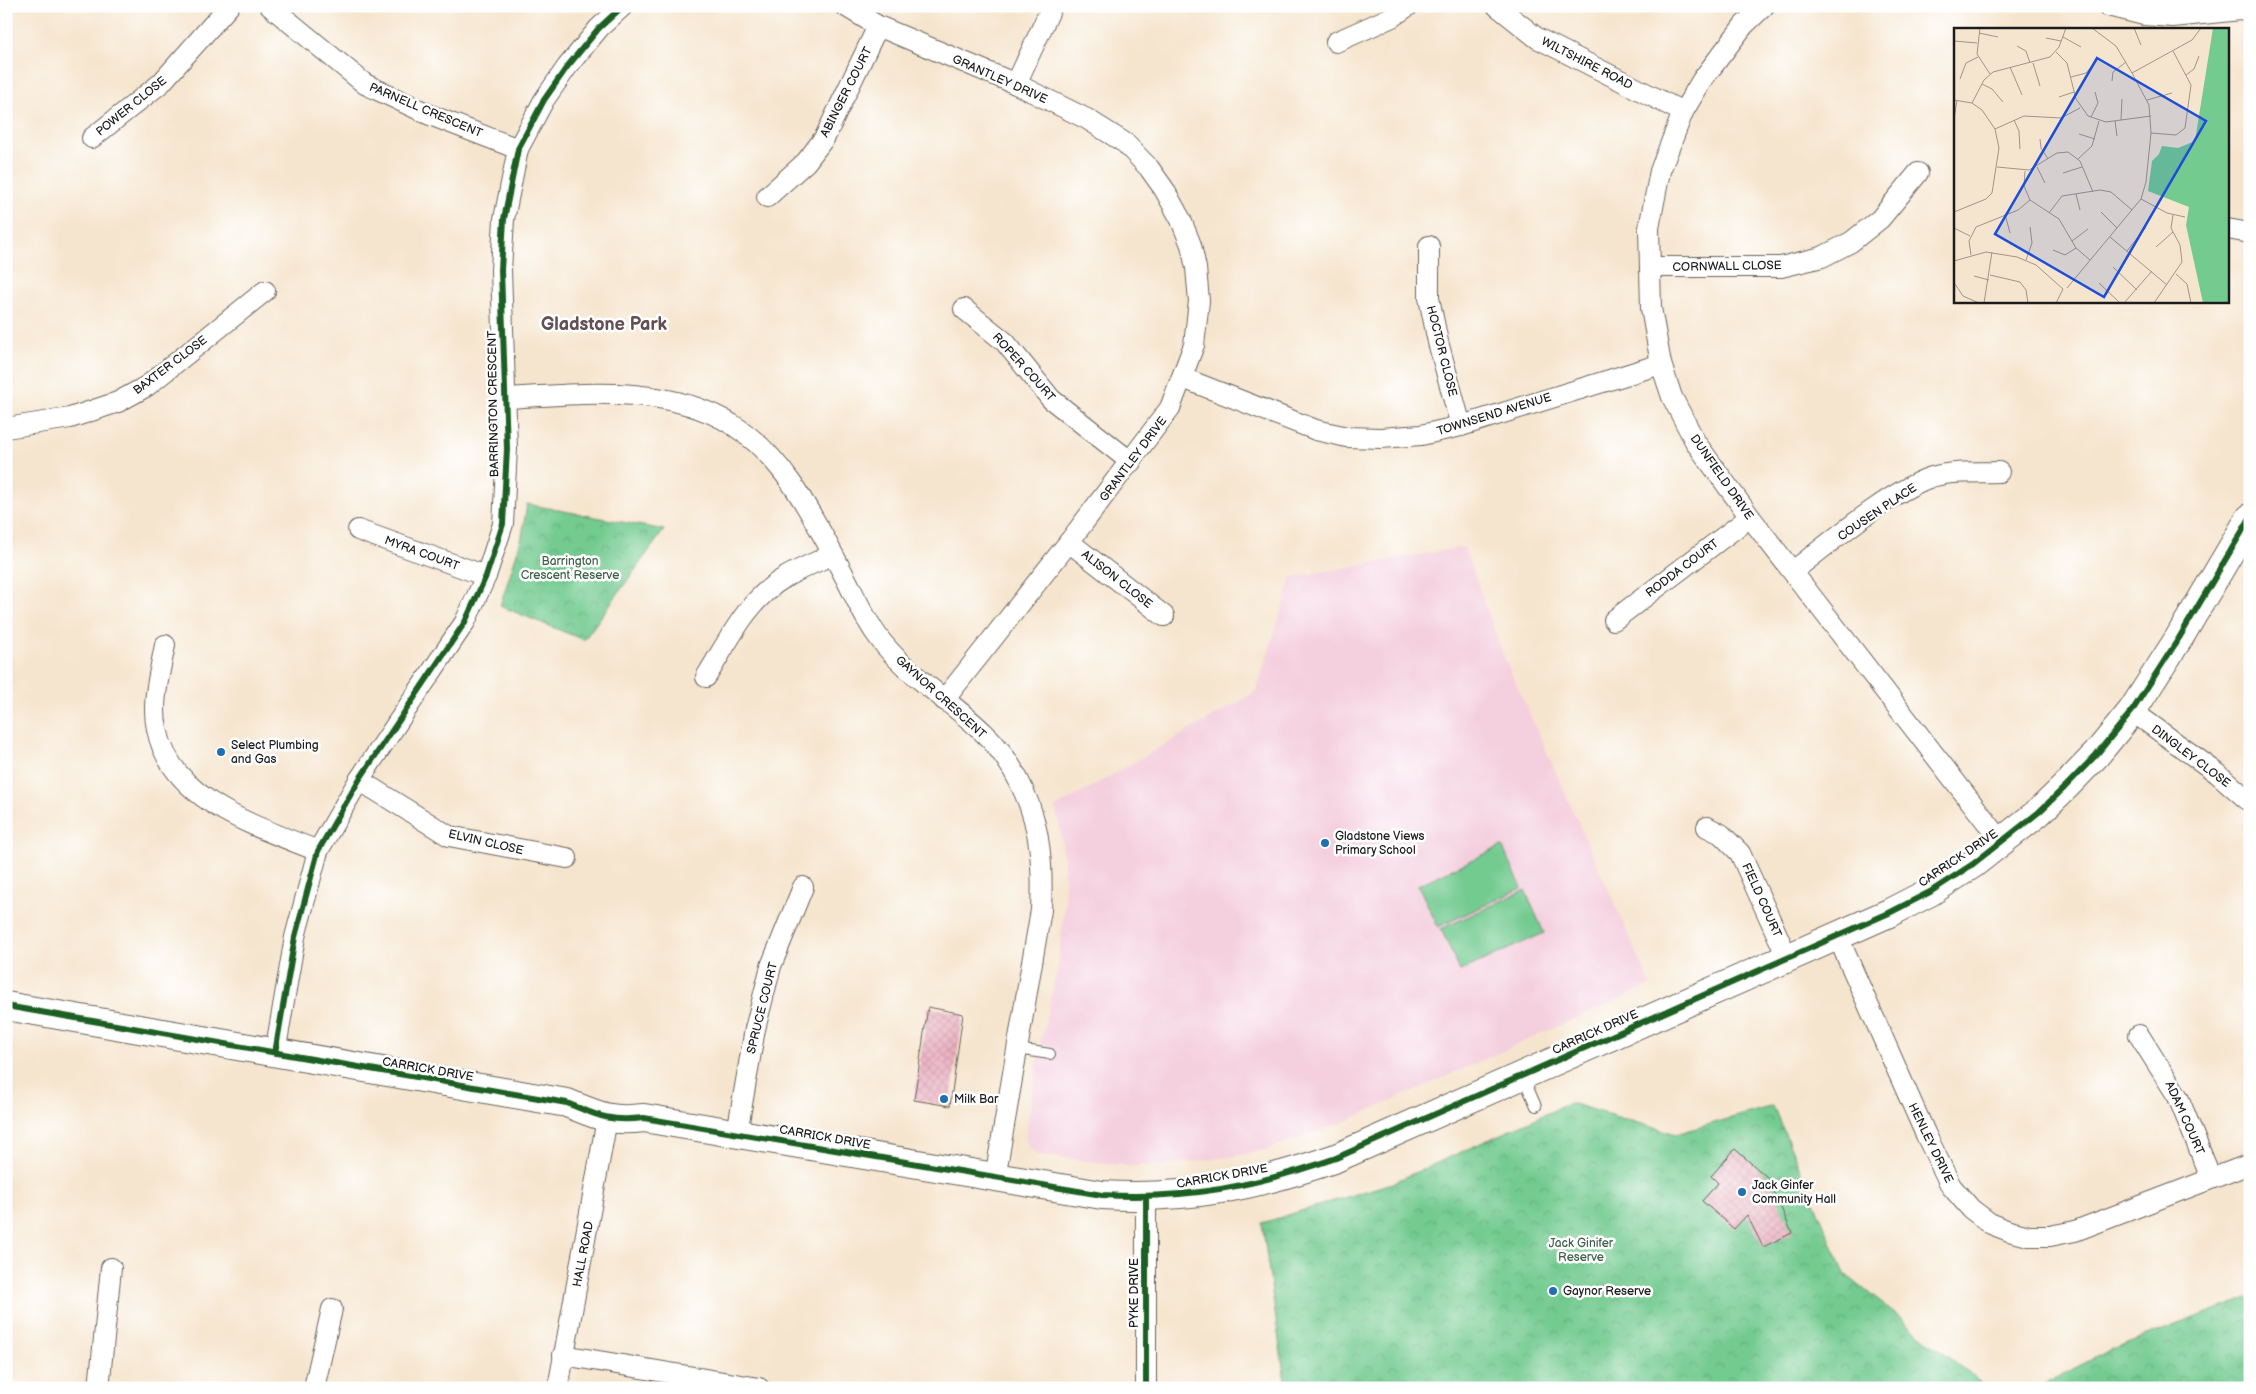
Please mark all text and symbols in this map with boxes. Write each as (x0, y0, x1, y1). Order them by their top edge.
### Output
inset map (1954, 28, 2228, 302)
street label: WILTSHIRE ROAD (1539, 34, 1635, 93)
street label: ABINGER COURT (817, 44, 876, 140)
street label: GRANTLEY DRIVE (950, 52, 1050, 107)
street label: POWER CLOSE (93, 73, 170, 139)
street label: PARNELL CRESCENT (367, 80, 485, 141)
street label: CORNWALL CLOSE (1672, 258, 1782, 275)
street label: HOCTOR CLOSE (1423, 304, 1460, 398)
district label: Gladstone Park (541, 314, 668, 335)
street label: BARRINGTON CRESCENT (485, 330, 502, 477)
street label: ROPER COURT (989, 330, 1059, 405)
street label: BAXTER CLOSE (130, 333, 210, 398)
street label: TOWNSEND AVENUE (1435, 390, 1553, 439)
street label: GRANTLEY DRIVE (1097, 414, 1170, 505)
street label: DUNFIELD DRIVE (1687, 432, 1757, 523)
street label: COUSEN PLACE (1835, 480, 1920, 544)
street label: MYRA COURT (382, 533, 462, 574)
street label: RODDA COURT (1643, 536, 1722, 601)
street label: ALISON CLOSE (1078, 547, 1155, 612)
park label: Barrington Crescent Reserve (521, 554, 619, 583)
street label: GAYNOR CRESCENT (892, 653, 990, 743)
street label: DINGLEY CLOSE (2148, 722, 2233, 791)
place label: Select Plumbing and Gas (231, 738, 319, 767)
marker: Select Plumbing and Gas (215, 746, 227, 758)
street label: CARRICK DRIVE (1916, 826, 2001, 890)
street label: ELVIN CLOSE (447, 827, 525, 858)
place label: Gladstone Views Primary School (1335, 829, 1424, 858)
marker: Gladstone Views Primary School (1319, 837, 1331, 849)
street label: FIELD COURT (1738, 861, 1785, 940)
street label: SPRUCE COURT (744, 960, 781, 1056)
street label: CARRICK DRIVE (1550, 1007, 1641, 1058)
street label: CARRICK DRIVE (381, 1054, 475, 1085)
street label: ADAM COURT (2162, 1079, 2208, 1158)
place label: Milk Bar (954, 1092, 999, 1107)
marker: Milk Bar (938, 1093, 950, 1105)
street label: HENLEY DRIVE (1905, 1101, 1956, 1186)
street label: CARRICK DRIVE (778, 1122, 872, 1153)
street label: CARRICK DRIVE (1175, 1161, 1269, 1192)
place label: Jack Ginfer Community Hall (1752, 1178, 1836, 1207)
marker: Jack Ginfer Community Hall (1736, 1186, 1748, 1198)
street label: HALL ROAD (570, 1220, 597, 1288)
park label: Jack Ginifer Reserve (1549, 1236, 1614, 1265)
street label: PYKE DRIVE (1127, 1258, 1142, 1328)
place label: Gaynor Reserve (1563, 1284, 1651, 1299)
marker: Gaynor Reserve (1547, 1285, 1559, 1297)

